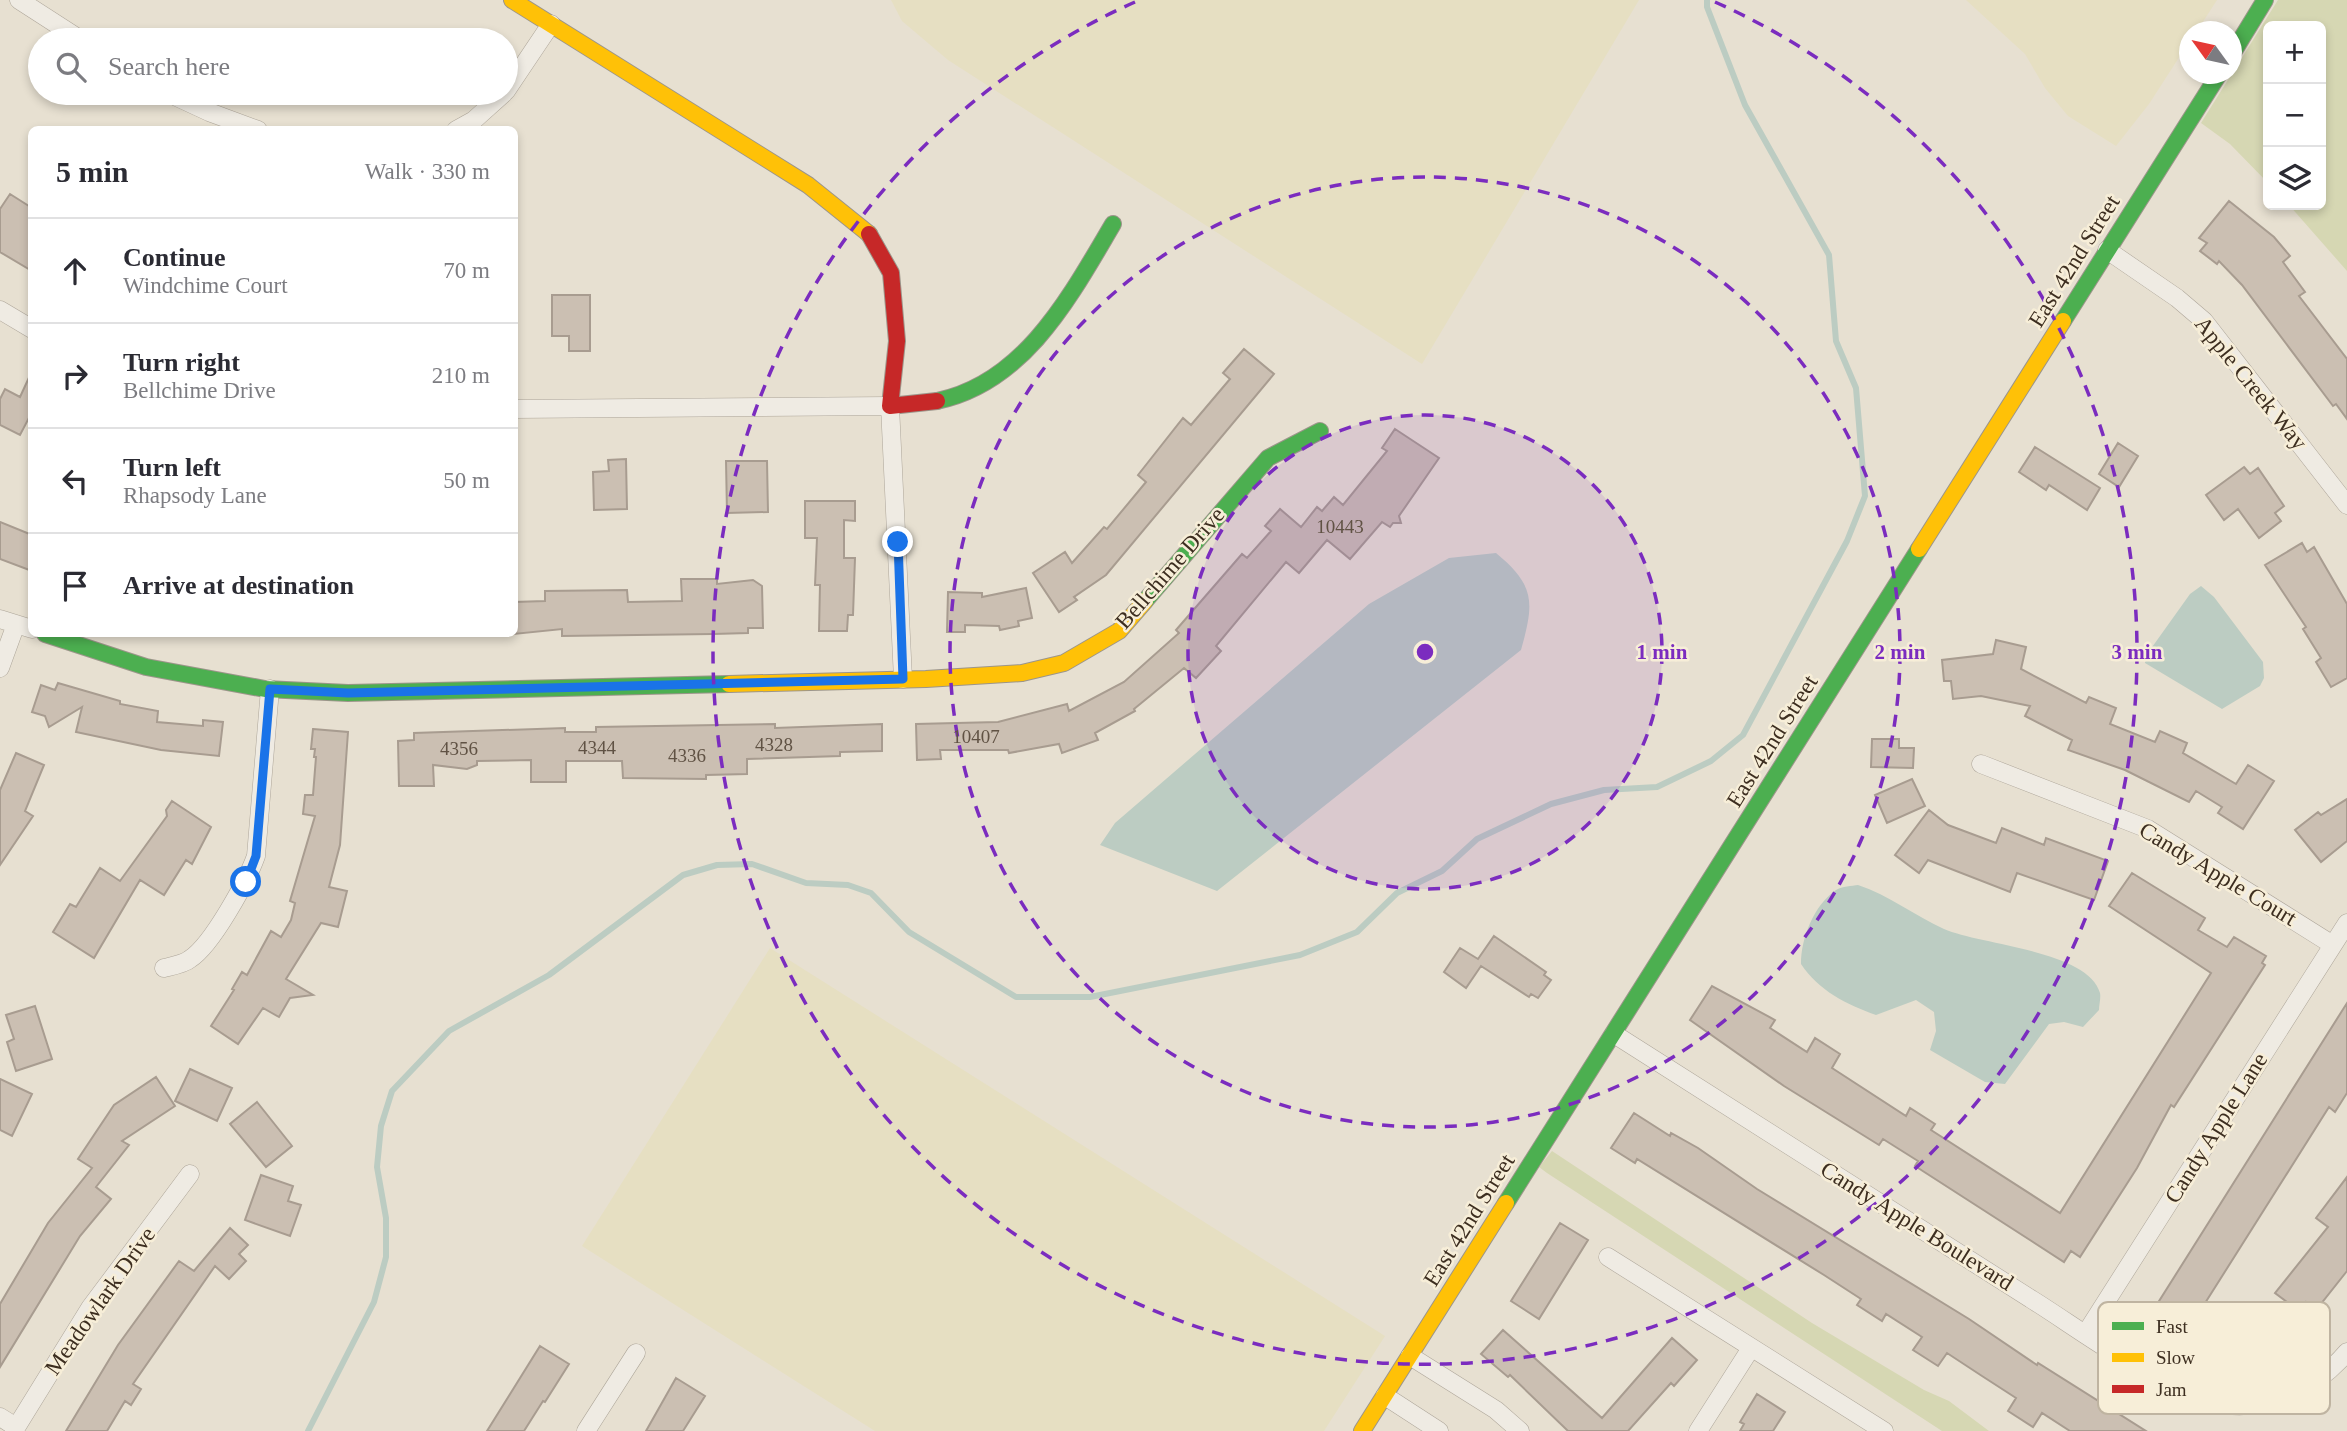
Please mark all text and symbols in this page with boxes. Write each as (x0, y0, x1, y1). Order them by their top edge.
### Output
north arrow (2179, 21, 2242, 84)
map controls (2263, 21, 2326, 210)
button: + (2263, 21, 2326, 84)
search box (28, 28, 518, 105)
icon: search (52, 48, 90, 86)
text: Search here (108, 52, 230, 81)
button: − (2263, 84, 2326, 147)
button: layers (2263, 147, 2326, 210)
text: 5 min (56, 155, 129, 188)
text: Walk · 330 m (365, 159, 490, 184)
street label: East 42nd Street (2023, 190, 2125, 332)
text: Continue (123, 243, 226, 272)
icon: ahead (56, 252, 94, 290)
text: 70 m (443, 258, 490, 283)
text: Windchime Court (123, 273, 288, 298)
street label: Apple Creek Way (2190, 311, 2313, 455)
text: Turn right (123, 348, 240, 377)
icon: right (56, 357, 94, 395)
text: 210 m (432, 363, 490, 388)
text: Bellchime Drive (123, 378, 276, 403)
text: Turn left (123, 453, 221, 482)
icon: left (56, 462, 94, 500)
text: 50 m (443, 468, 490, 493)
text: Rhapsody Lane (123, 483, 267, 508)
street label: Bellchime Drive (1110, 502, 1230, 634)
house number: 10443 (1316, 516, 1364, 537)
route end (882, 526, 913, 557)
icon: arrive (56, 567, 94, 605)
text: Arrive at destination (123, 571, 354, 600)
centre of rings (1413, 640, 1437, 664)
text: 1 min (1637, 640, 1688, 664)
text: 2 min (1875, 640, 1926, 664)
text: 3 min (2112, 640, 2163, 664)
street label: East 42nd Street (1721, 670, 1823, 812)
house number: 10407 (952, 726, 1000, 747)
house number: 4328 (755, 734, 793, 755)
house number: 4344 (578, 737, 617, 758)
house number: 4356 (440, 738, 478, 759)
house number: 4336 (668, 745, 706, 766)
street label: Candy Apple Court (2135, 817, 2302, 931)
route start (230, 866, 261, 897)
street label: Candy Apple Lane (2160, 1048, 2272, 1208)
street label: East 42nd Street (1418, 1149, 1520, 1291)
street label: Candy Apple Boulevard (1816, 1156, 2018, 1296)
street label: Meadowlark Drive (40, 1222, 160, 1380)
legend (2098, 1302, 2330, 1414)
text: Fast (2156, 1316, 2188, 1337)
text: Slow (2156, 1347, 2195, 1368)
text: Jam (2156, 1379, 2187, 1400)

